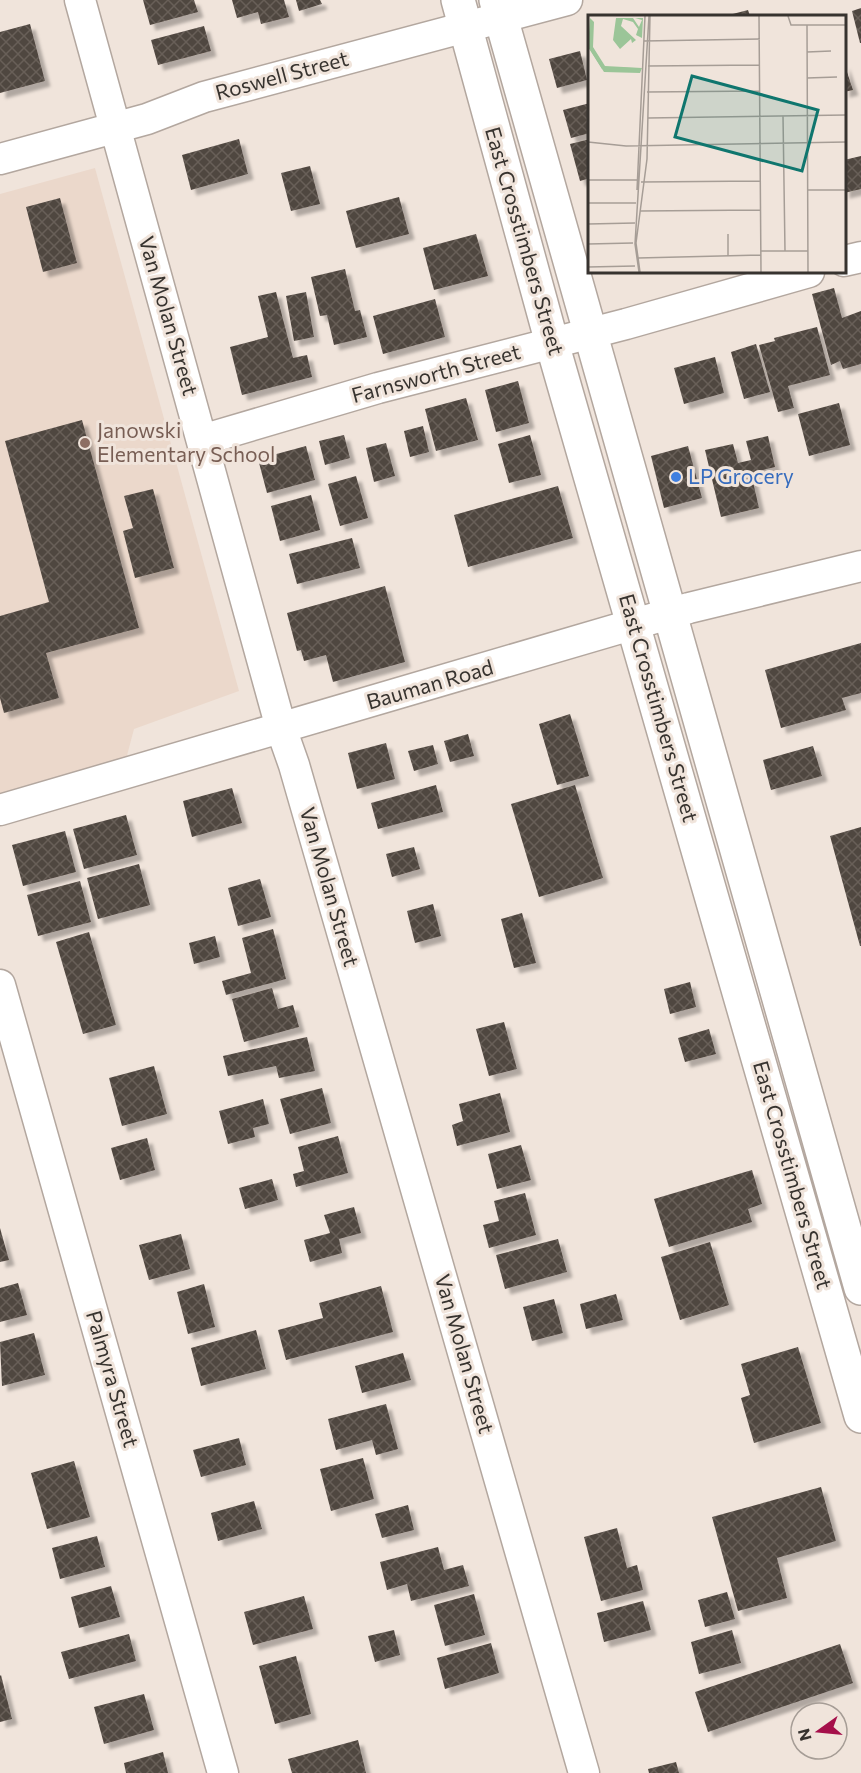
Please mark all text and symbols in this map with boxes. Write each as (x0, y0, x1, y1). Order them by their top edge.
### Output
inset map (588, 15, 846, 273)
street label: Roswell Street (212, 45, 351, 104)
street label: East Crosstimbers Street (481, 124, 570, 358)
street label: Van Molan Street (135, 233, 204, 398)
street label: Farnsworth Street (348, 338, 523, 407)
place label: Janowski Elementary School (97, 417, 275, 466)
marker: Janowski Elementary School (78, 436, 92, 450)
place label: LP Grocery (688, 463, 794, 488)
marker: LP Grocery (669, 470, 683, 484)
street label: East Crosstimbers Street (615, 591, 704, 825)
street label: Bauman Road (363, 654, 496, 714)
street label: Van Molan Street (296, 804, 365, 969)
street label: East Crosstimbers Street (749, 1058, 838, 1292)
street label: Van Molan Street (431, 1271, 500, 1436)
street label: Palmyra Street (82, 1307, 145, 1450)
north arrow (789, 1701, 849, 1761)
text: N (793, 1727, 815, 1743)

